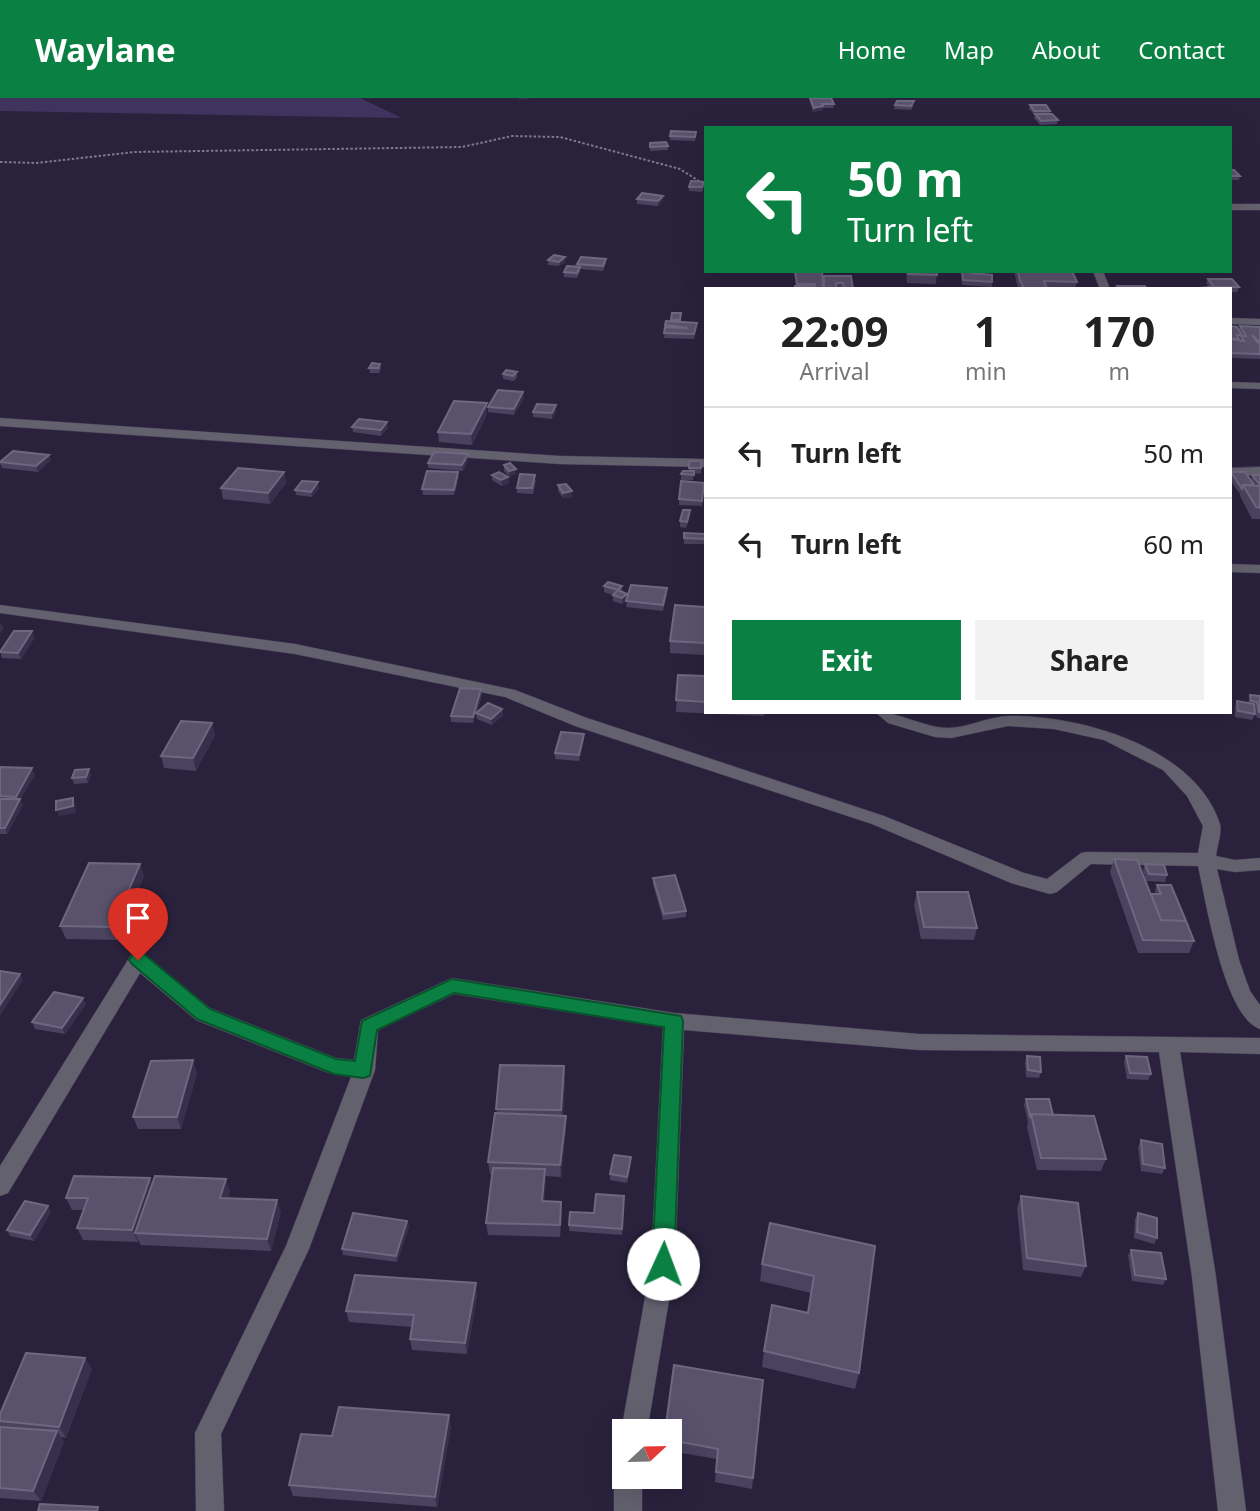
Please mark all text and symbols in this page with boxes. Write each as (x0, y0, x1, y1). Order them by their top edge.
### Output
text: Waylane (35, 27, 176, 72)
text: Home (838, 33, 906, 66)
text: Map (944, 33, 994, 66)
text: About (1032, 33, 1100, 66)
text: Contact (1138, 33, 1225, 66)
text: 50 m (847, 145, 964, 211)
icon: left (732, 154, 823, 245)
text: Turn left (847, 208, 973, 251)
text: 22:09 (781, 302, 888, 359)
text: 1 (974, 302, 998, 359)
text: 170 (1083, 302, 1155, 359)
text: Arrival (799, 355, 870, 387)
text: min (965, 355, 1007, 387)
text: m (1109, 355, 1130, 387)
icon: left (732, 434, 770, 472)
text: Turn left (791, 435, 902, 471)
text: 50 m (1143, 435, 1204, 471)
icon: left (732, 525, 770, 563)
text: Turn left (791, 526, 902, 562)
text: 60 m (1143, 526, 1204, 562)
button: Exit (732, 620, 961, 700)
button: Share (975, 620, 1204, 700)
pin (108, 888, 168, 960)
icon: arrive (119, 899, 157, 937)
position arrow (626, 1227, 700, 1301)
north arrow (612, 1419, 682, 1489)
map controls (612, 1419, 682, 1489)

